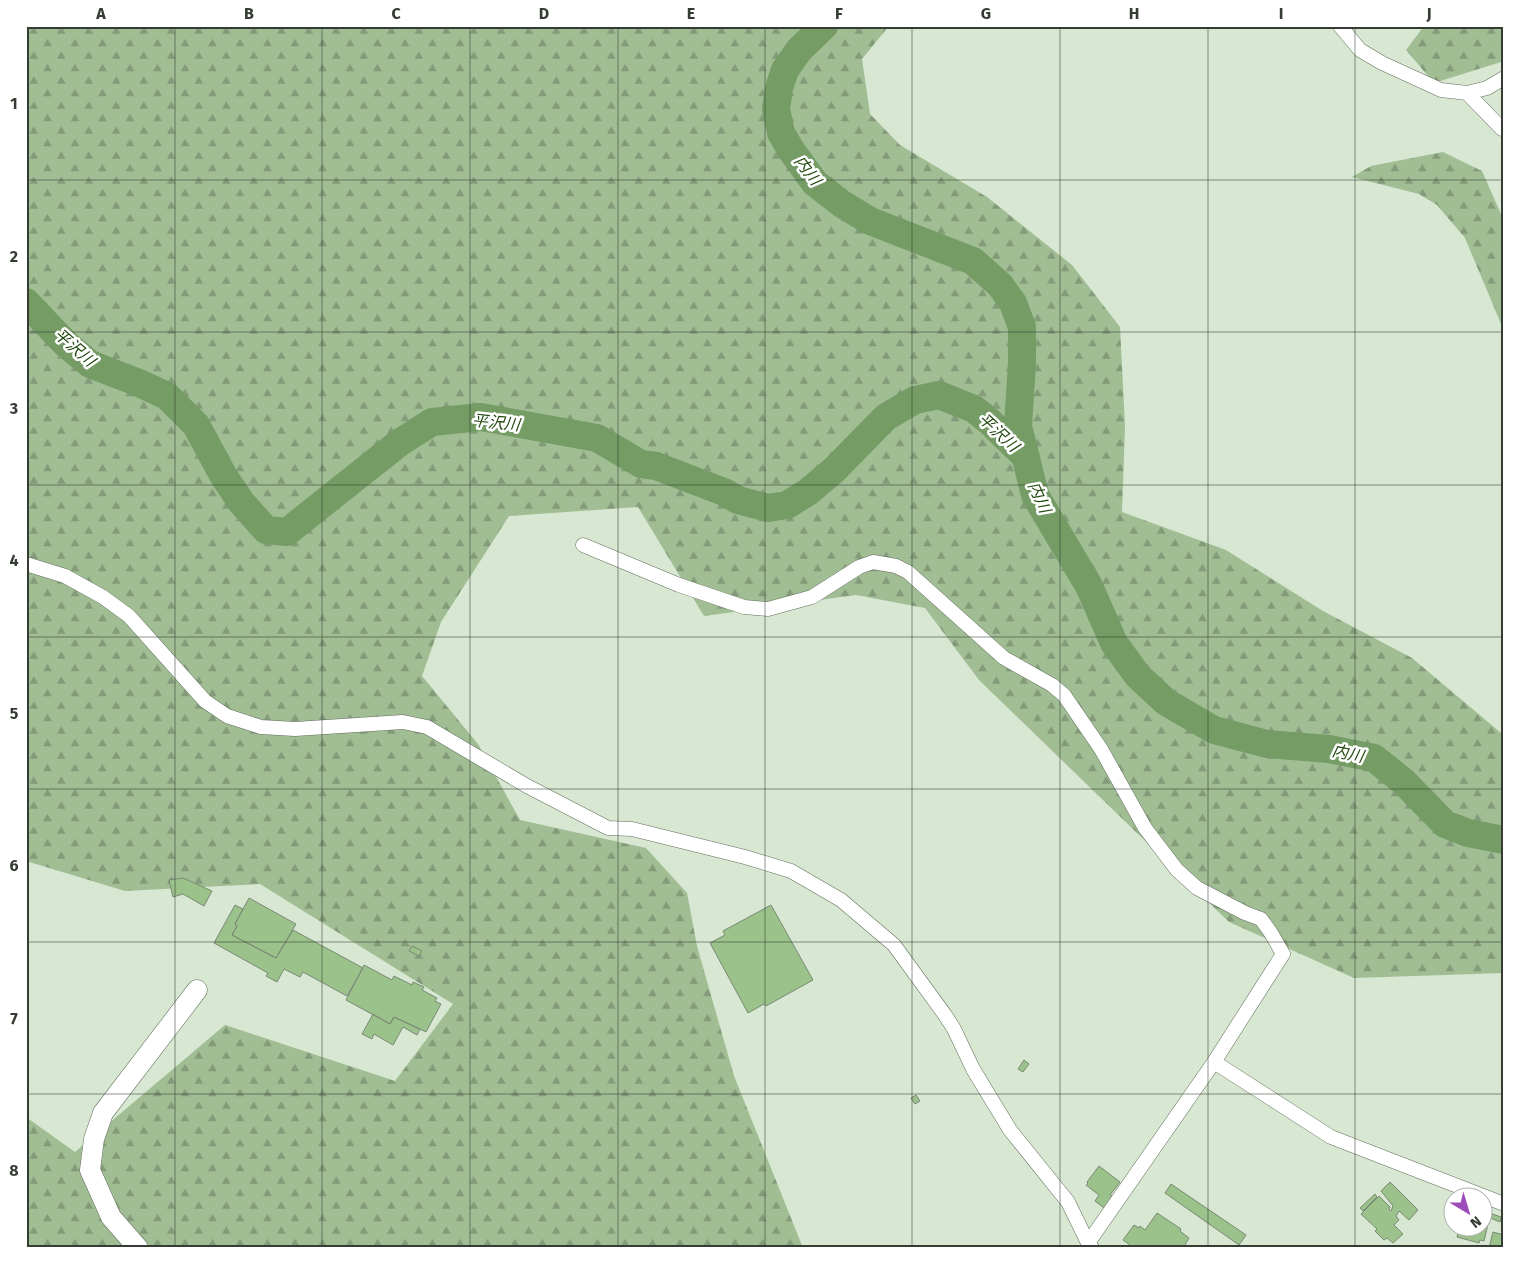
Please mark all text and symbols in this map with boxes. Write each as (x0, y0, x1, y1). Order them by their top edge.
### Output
text: A (95, 4, 106, 23)
text: B (244, 4, 254, 23)
text: C (391, 4, 401, 23)
text: D (539, 4, 549, 23)
text: E (687, 4, 695, 23)
text: F (835, 4, 843, 23)
text: G (981, 4, 991, 23)
text: H (1129, 4, 1139, 23)
text: I (1279, 4, 1283, 23)
text: J (1425, 4, 1432, 23)
text: 1 (10, 94, 18, 113)
water label: 内川 (790, 152, 826, 190)
text: 2 (10, 247, 18, 266)
water label: 平沢川 (50, 324, 101, 372)
text: 3 (9, 399, 18, 418)
water label: 平沢川 (975, 409, 1024, 457)
water label: 平沢川 (471, 411, 523, 435)
water label: 内川 (1024, 479, 1056, 518)
text: 4 (9, 551, 19, 570)
text: 5 (10, 704, 19, 723)
water label: 内川 (1330, 741, 1367, 766)
text: 6 (9, 856, 19, 875)
text: 7 (10, 1009, 18, 1028)
text: 8 (9, 1161, 19, 1180)
north arrow (1442, 1186, 1492, 1236)
text: N (1467, 1212, 1485, 1231)

